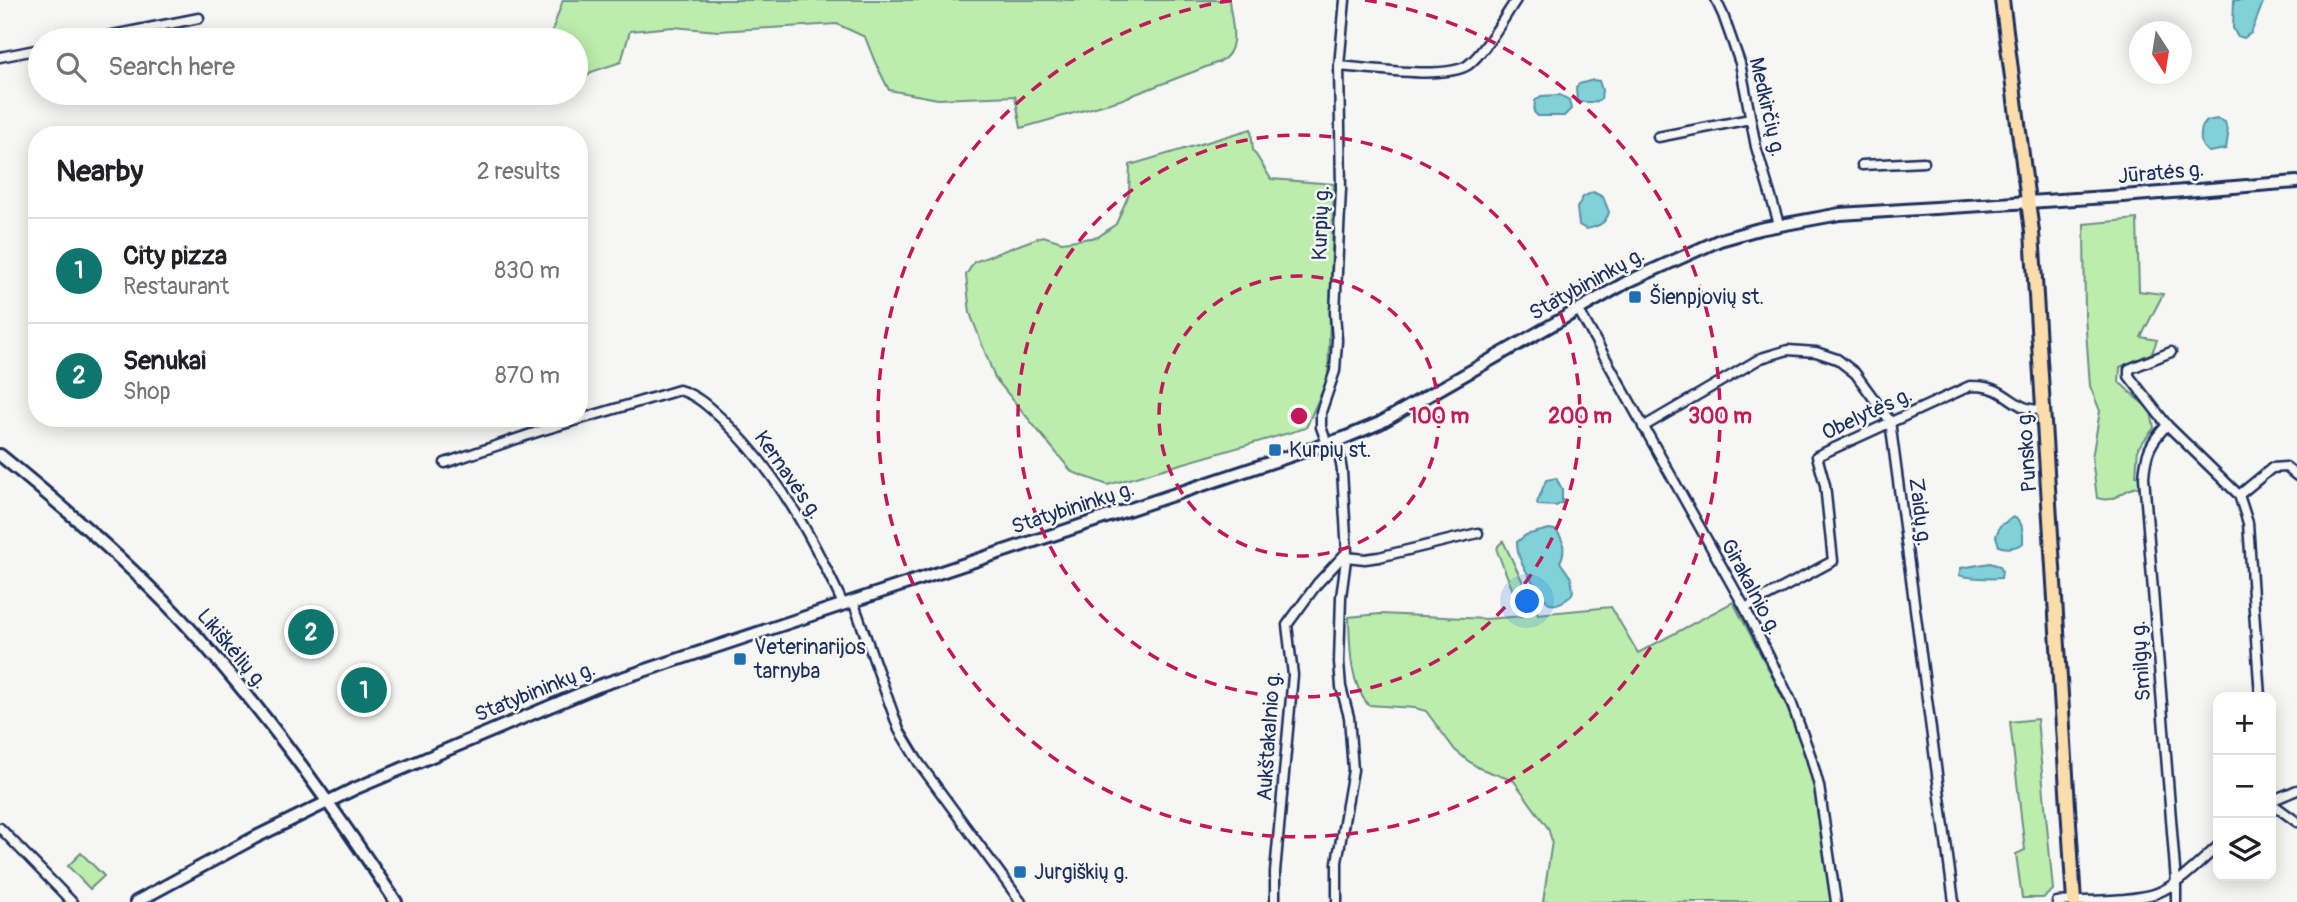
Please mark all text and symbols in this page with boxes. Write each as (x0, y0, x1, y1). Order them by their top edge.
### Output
north arrow (2129, 21, 2192, 84)
search box (28, 28, 588, 105)
icon: search (52, 48, 90, 86)
text: Search here (108, 51, 235, 83)
street label: Medkirčių g. (1742, 55, 1792, 159)
text: Nearby (56, 153, 143, 190)
street label: Jūratės g. (2117, 156, 2205, 190)
text: 2 results (477, 157, 560, 186)
street label: Kurpių g. (1306, 185, 1336, 261)
text: City pizza (123, 240, 227, 272)
street label: Statybininkų g. (1525, 241, 1649, 327)
text: 1 (75, 256, 84, 285)
text: 830 m (494, 256, 560, 285)
text: Restaurant (123, 272, 229, 301)
place label: Šienpjovių st. (1649, 283, 1764, 311)
marker: Šienpjovių st. (1627, 289, 1643, 305)
text: Senukai (123, 345, 206, 377)
text: 2 (73, 361, 85, 390)
text: 870 m (495, 361, 560, 390)
text: Shop (123, 377, 171, 406)
street label: Obelytės g. (1817, 381, 1917, 447)
text: 100 m (1409, 403, 1469, 430)
text: 200 m (1548, 403, 1612, 430)
text: 300 m (1688, 403, 1752, 430)
centre of rings (1287, 404, 1311, 428)
street label: Punsko g. (2011, 409, 2043, 493)
street label: Kernavės g. (748, 426, 828, 524)
place label: Kurpių st. (1289, 437, 1371, 464)
marker: Kurpių st. (1267, 442, 1283, 458)
street label: Statybininkų g. (1008, 475, 1138, 541)
street label: Zaidų g. (1902, 476, 1938, 548)
street label: Girakalnio g. (1714, 534, 1788, 640)
your location (1510, 584, 1544, 618)
street label: Likiškėlių g. (191, 603, 273, 695)
pin: 2 (288, 606, 334, 658)
street label: Smilgų g. (2125, 620, 2157, 702)
place label: Veterinarijos tarnyba (753, 634, 866, 685)
marker: Veterinarijos tarnyba (732, 651, 748, 667)
street label: Statybininkų g. (471, 656, 599, 728)
pin: 1 (341, 664, 387, 716)
street label: Aukštakalnio g. (1251, 670, 1287, 802)
map controls (2213, 692, 2276, 881)
button: + (2213, 692, 2276, 755)
button: − (2213, 755, 2276, 818)
button: layers (2213, 818, 2276, 881)
place label: Jurgiškių g. (1034, 859, 1129, 886)
marker: Jurgiškių g. (1012, 864, 1028, 880)

